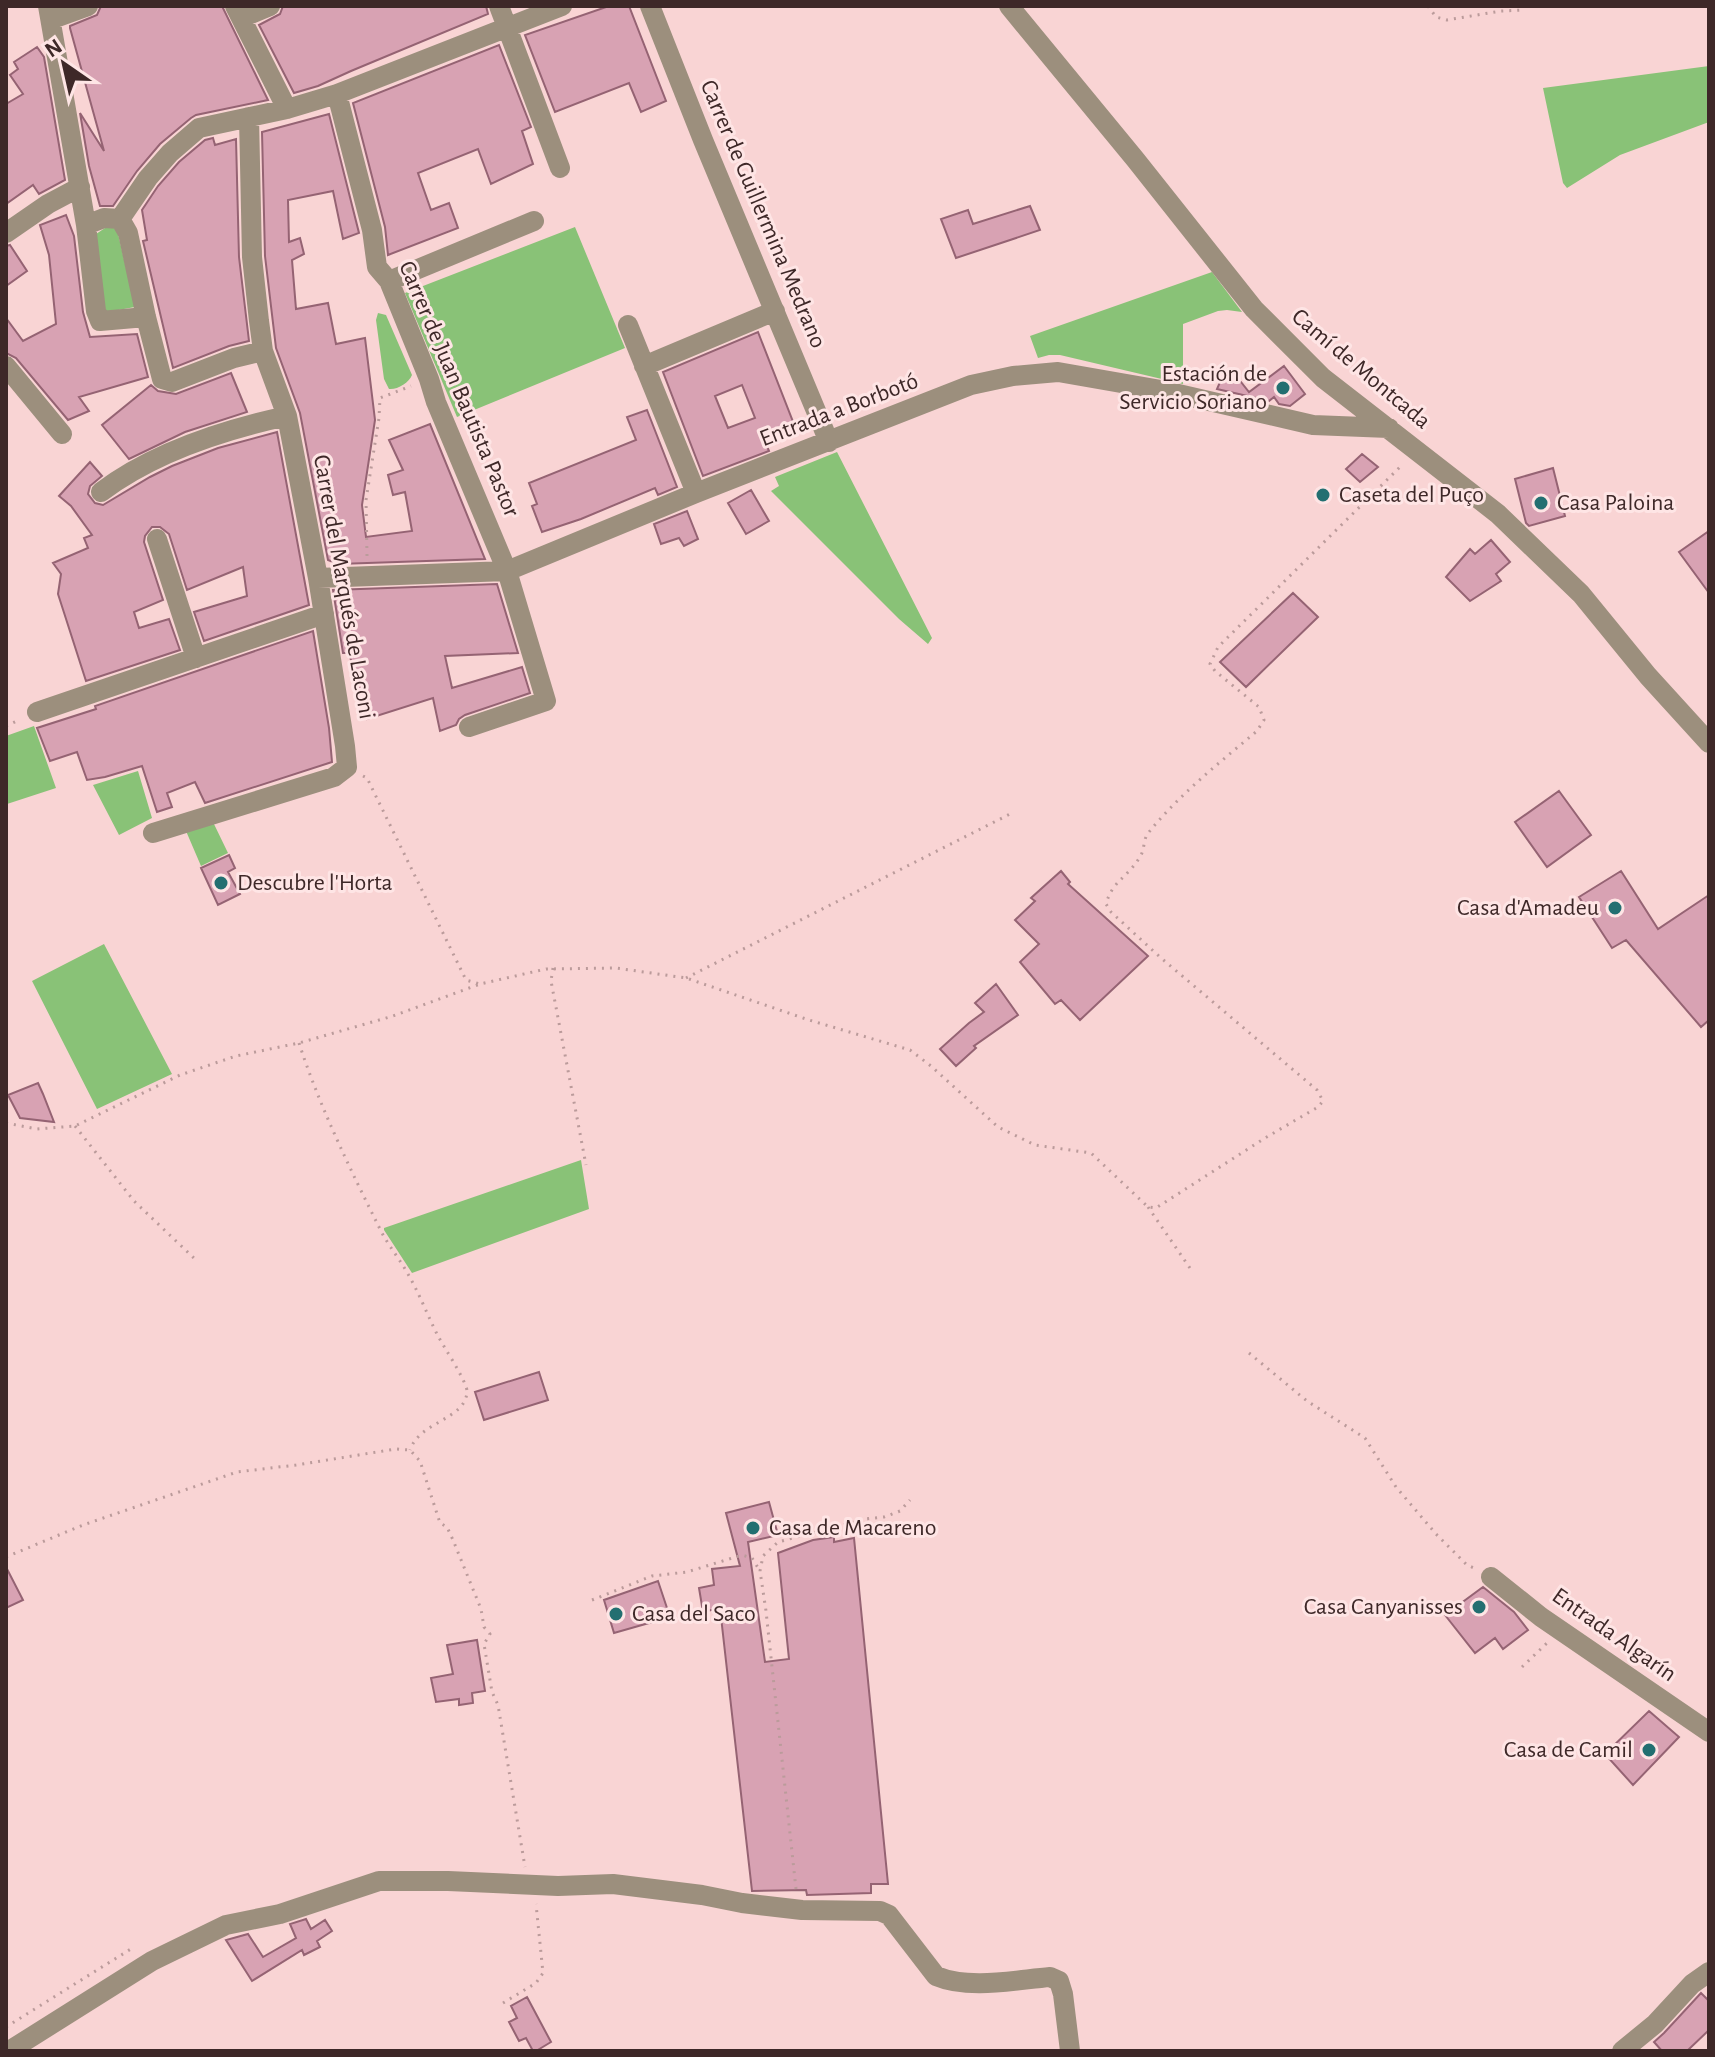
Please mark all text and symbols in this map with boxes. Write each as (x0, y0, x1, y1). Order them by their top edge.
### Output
north arrow (24, 24, 104, 104)
text: N (41, 35, 66, 62)
street label: Carrer de Guillermina Medrano (696, 76, 830, 352)
street label: Carrer de Juan Bautista Pastor (394, 258, 524, 521)
street label: Camí de Montcada (1287, 304, 1435, 434)
place label: Estación de Servicio Soriano (1119, 362, 1267, 414)
street label: Entrada a Borbotó (756, 369, 922, 451)
marker: Estación de Servicio Soriano (1274, 379, 1292, 397)
street label: Carrer del Marqués de Laconi (309, 453, 379, 721)
place label: Caseta del Puço (1339, 483, 1484, 507)
marker: Caseta del Puço (1314, 486, 1332, 504)
place label: Casa Paloina (1557, 491, 1674, 515)
marker: Casa Paloina (1532, 494, 1550, 512)
place label: Descubre l'Horta (237, 871, 393, 895)
marker: Descubre l'Horta (212, 874, 230, 892)
place label: Casa d'Amadeu (1457, 896, 1599, 920)
marker: Casa d'Amadeu (1606, 899, 1624, 917)
place label: Casa de Macareno (769, 1516, 937, 1540)
marker: Casa de Macareno (744, 1519, 762, 1537)
street label: Entrada Algarín (1548, 1583, 1680, 1687)
place label: Casa Canyanisses (1304, 1595, 1463, 1619)
marker: Casa Canyanisses (1470, 1598, 1488, 1616)
place label: Casa del Saco (632, 1602, 756, 1626)
marker: Casa del Saco (607, 1605, 625, 1623)
place label: Casa de Camil (1504, 1738, 1633, 1762)
marker: Casa de Camil (1640, 1741, 1658, 1759)

